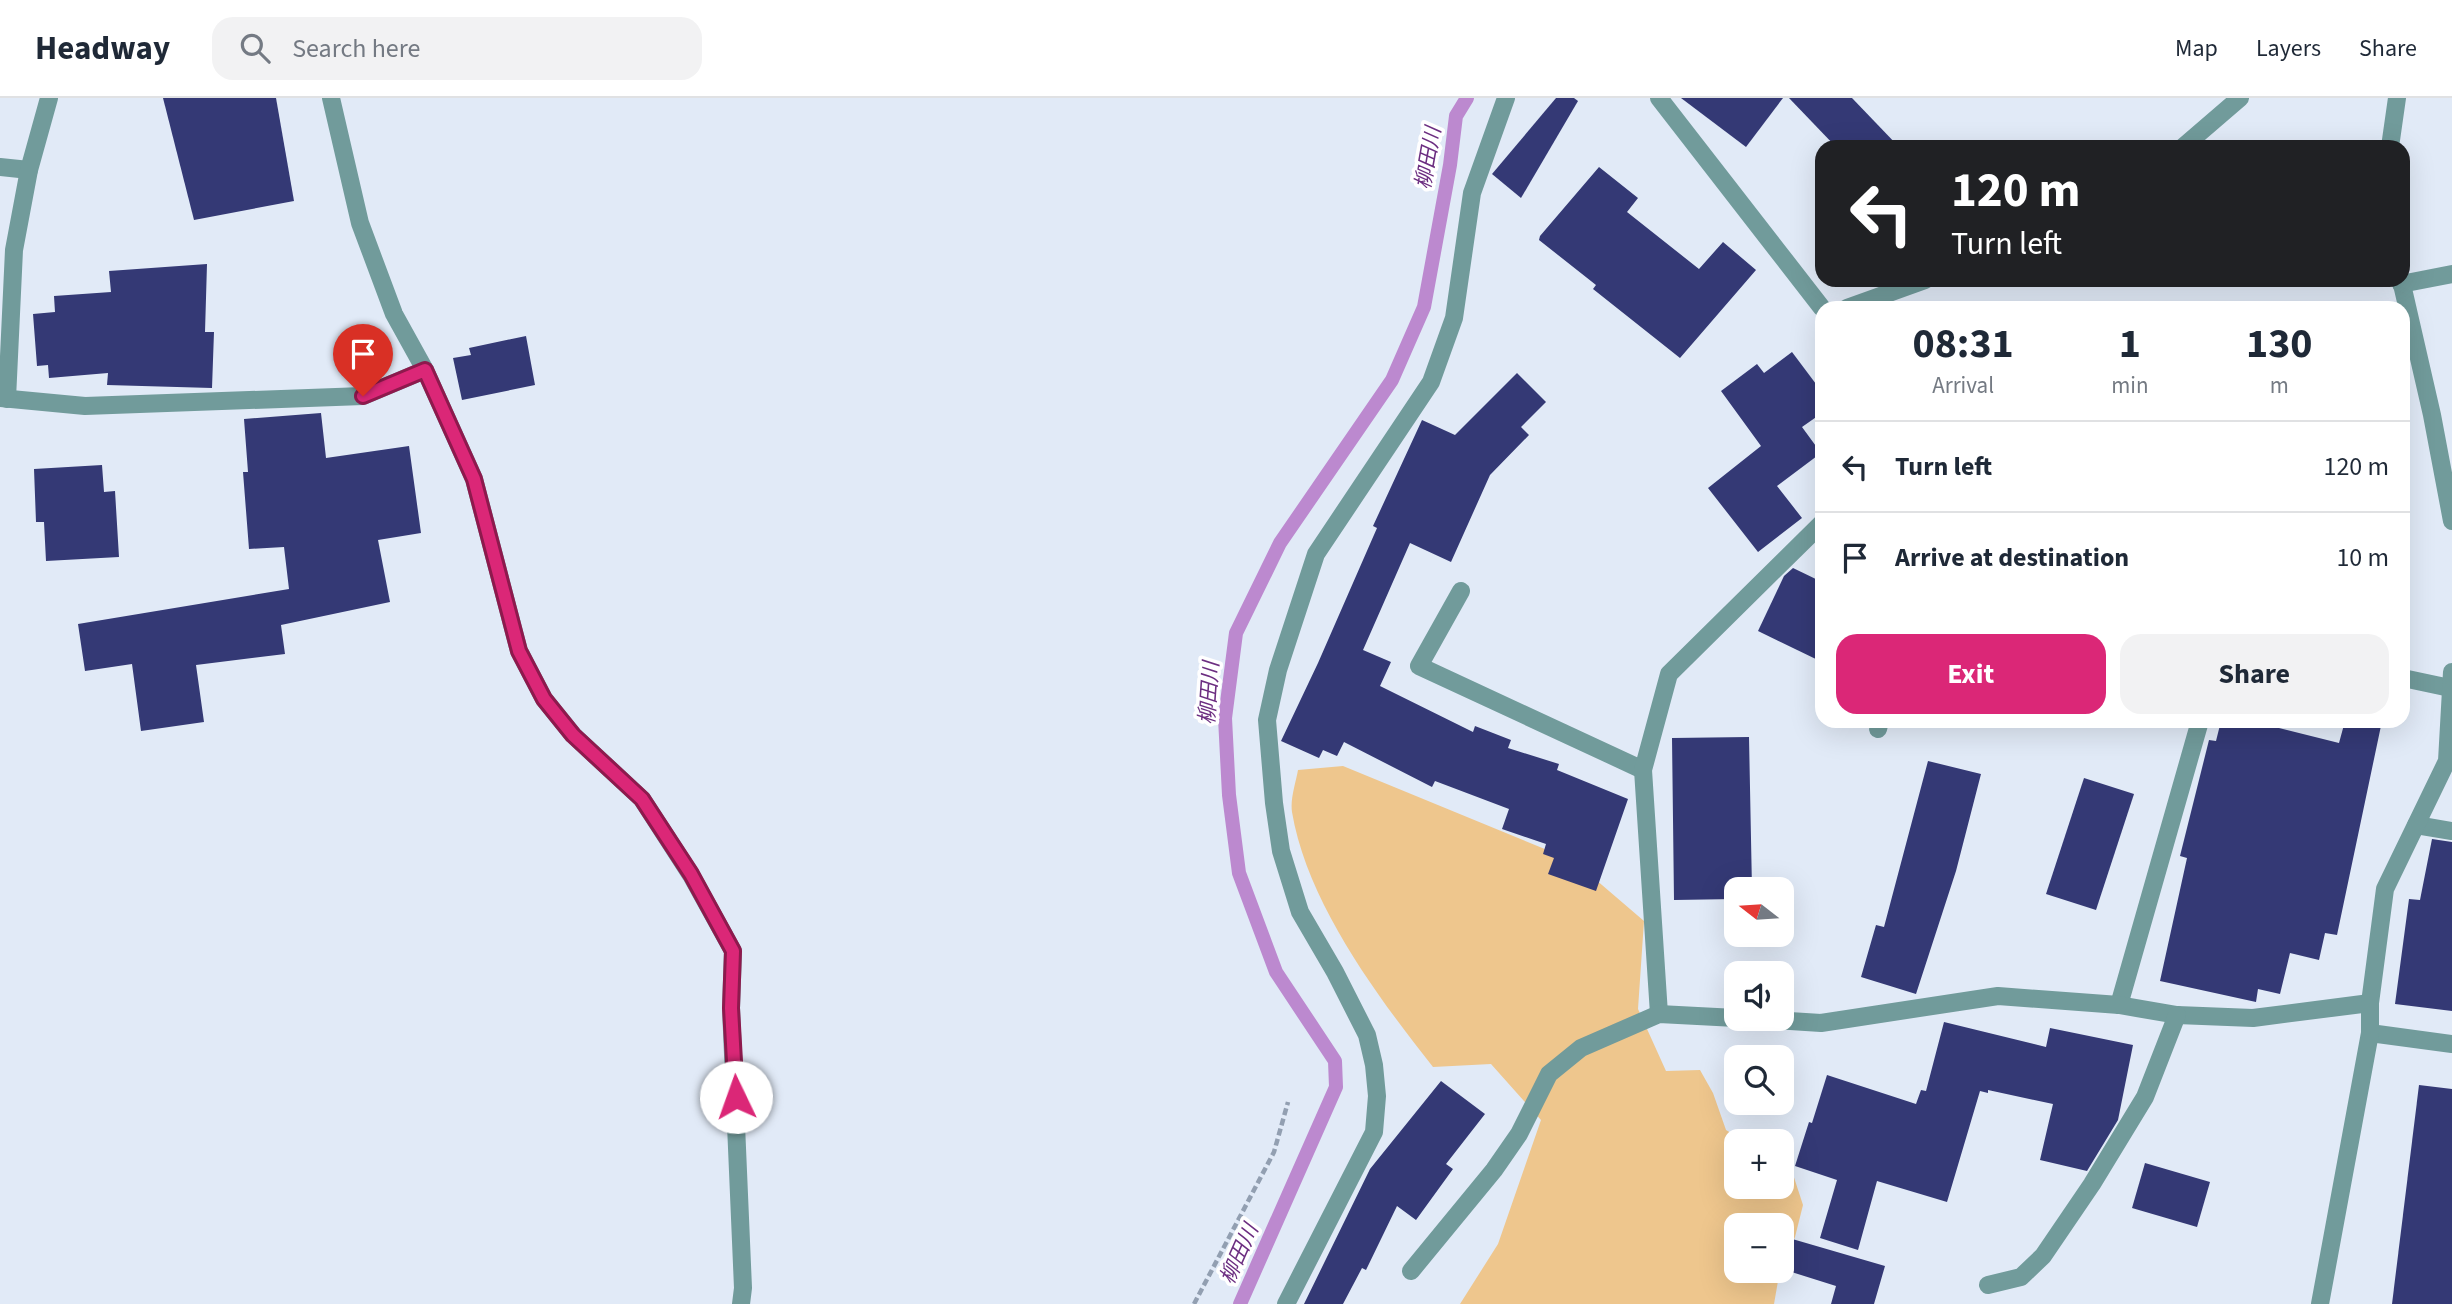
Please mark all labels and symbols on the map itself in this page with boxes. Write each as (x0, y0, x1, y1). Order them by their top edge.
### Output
water label: 柳田川 (1408, 122, 1449, 192)
pin (333, 324, 393, 396)
water label: 柳田川 (1192, 659, 1226, 725)
north arrow (1724, 877, 1794, 947)
position arrow (699, 1060, 773, 1134)
water label: 柳田川 (1212, 1217, 1266, 1289)

